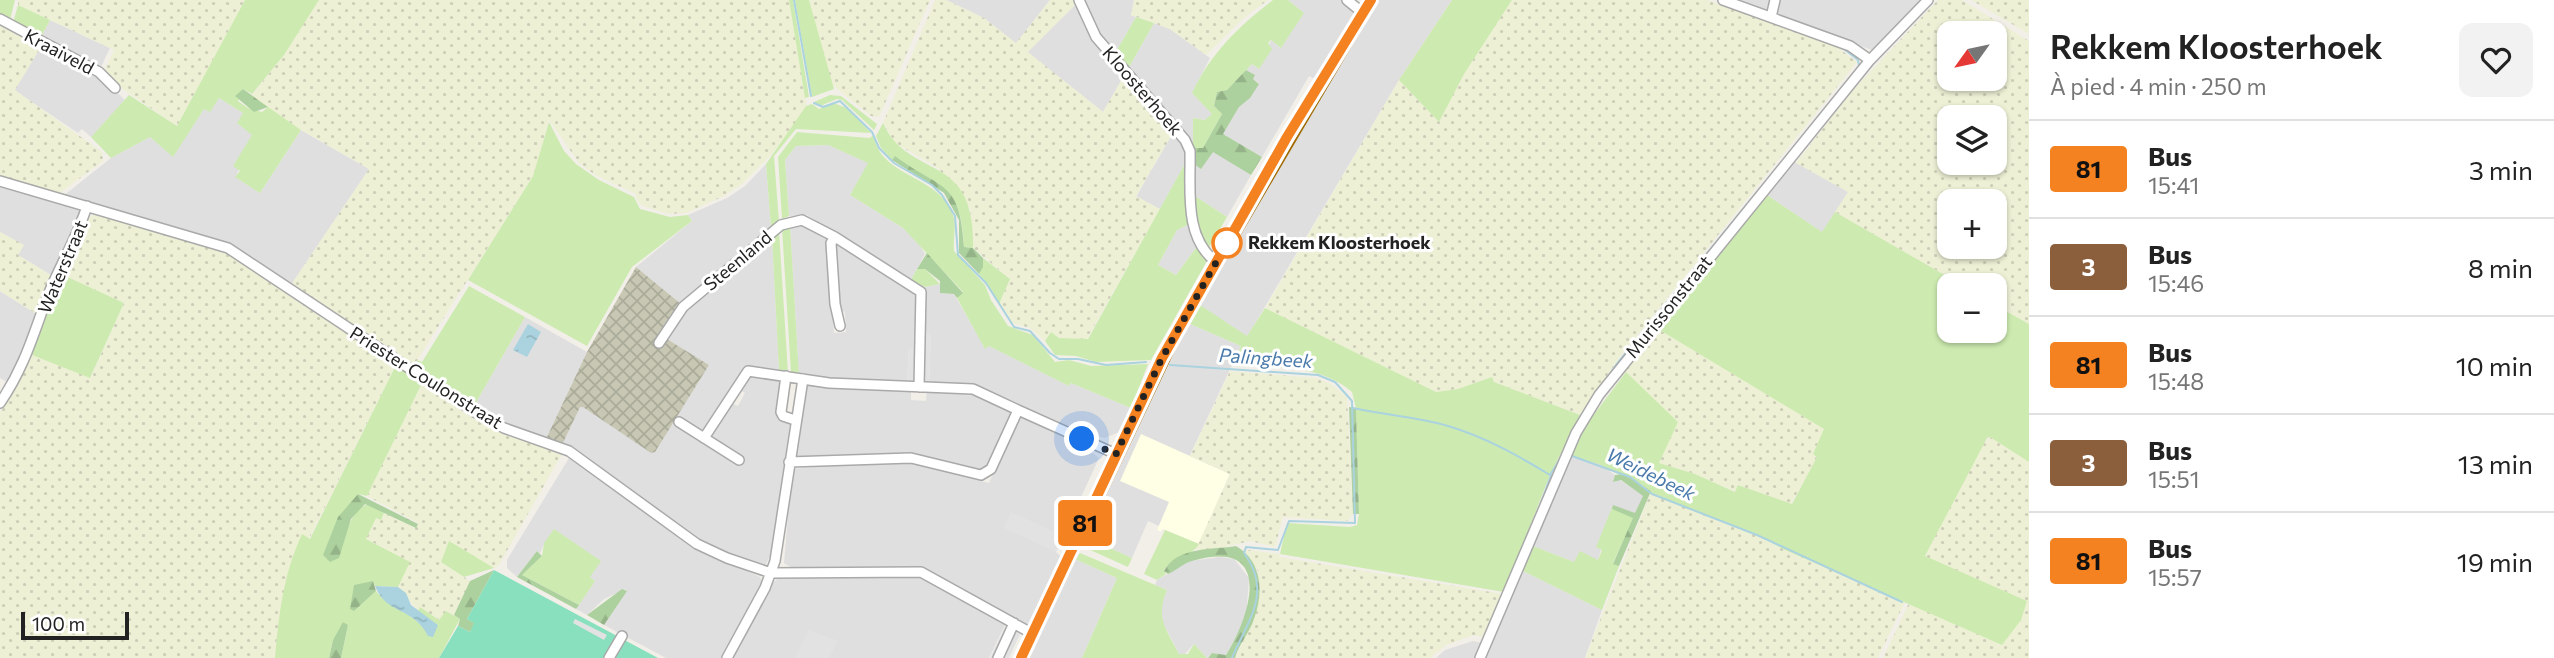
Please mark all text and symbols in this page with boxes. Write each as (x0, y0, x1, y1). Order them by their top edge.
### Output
north arrow (1937, 21, 2007, 91)
map controls (1937, 21, 2007, 343)
button: heart (2459, 23, 2533, 97)
street label: Kraaiveld (21, 24, 98, 79)
text: Rekkem Kloosterhoek (2050, 25, 2383, 66)
street label: Kloosterhoek (1098, 41, 1187, 139)
text: À pied · 4 min · 250 m (2050, 72, 2267, 100)
button: layers (1937, 105, 2007, 175)
text: Bus (2148, 140, 2192, 171)
text: 81 (2076, 154, 2101, 183)
text: 3 min (2469, 154, 2533, 185)
text: 15:41 (2148, 171, 2199, 199)
button: + (1937, 189, 2007, 259)
street label: Waterstraat (33, 217, 92, 317)
street label: Steenland (699, 226, 776, 295)
marker: Rekkem Kloosterhoek (1212, 228, 1242, 258)
place label: Rekkem Kloosterhoek (1248, 231, 1431, 253)
text: Bus (2148, 238, 2192, 269)
street label: Murissonstraat (1620, 251, 1716, 362)
text: 3 (2082, 252, 2095, 281)
text: 8 min (2468, 252, 2533, 283)
text: 15:46 (2148, 269, 2204, 297)
button: − (1937, 273, 2007, 343)
street label: Priester Coulonstraat (346, 321, 507, 433)
text: Bus (2148, 336, 2192, 367)
water label: Palingbeek (1218, 343, 1315, 372)
text: 81 (2076, 350, 2101, 379)
text: 10 min (2456, 350, 2533, 381)
text: 15:48 (2148, 367, 2204, 395)
your location (1064, 421, 1099, 456)
text: Bus (2148, 434, 2192, 465)
water label: Weidebeek (1603, 442, 1700, 505)
text: 3 (2082, 448, 2095, 477)
text: 13 min (2458, 448, 2533, 479)
text: 15:51 (2148, 465, 2200, 493)
line badge: 81 (1054, 500, 1116, 546)
text: 81 (1072, 508, 1098, 537)
text: Bus (2148, 532, 2192, 563)
text: 81 (2076, 546, 2101, 575)
text: 19 min (2457, 546, 2533, 577)
text: 15:57 (2148, 563, 2202, 591)
scale bar (21, 609, 130, 641)
text: 100 m (32, 612, 85, 635)

